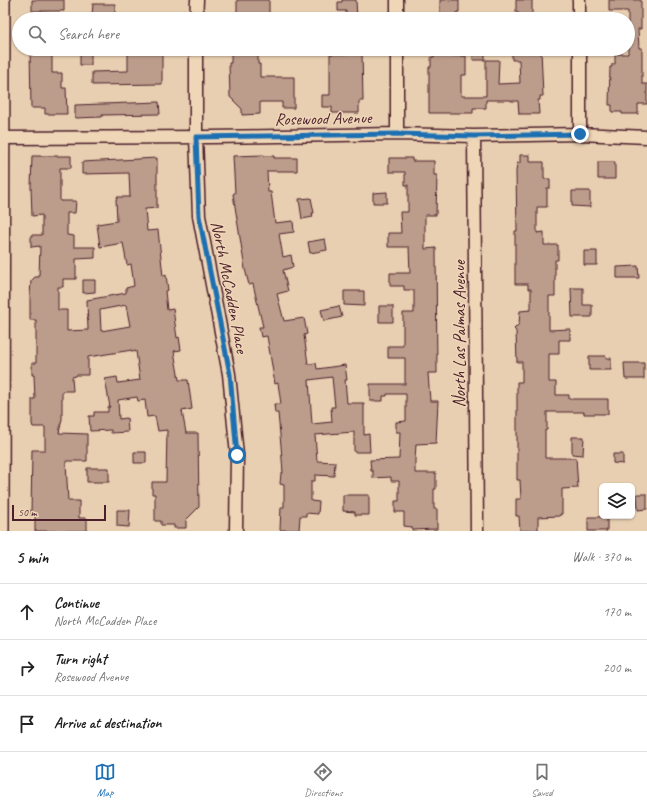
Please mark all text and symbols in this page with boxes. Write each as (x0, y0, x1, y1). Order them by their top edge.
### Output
search box (12, 12, 635, 56)
icon: search (26, 23, 48, 45)
text: Search here (58, 25, 119, 44)
street label: Rosewood Avenue (274, 107, 373, 130)
route end (571, 125, 589, 143)
street label: North McCadden Place (206, 219, 253, 356)
street label: North Las Palmas Avenue (449, 259, 470, 407)
route start (228, 446, 246, 464)
map controls (599, 483, 635, 519)
button: layers (599, 483, 635, 519)
scale bar (12, 503, 106, 522)
text: 50 m (18, 505, 37, 519)
text: 5 min (16, 547, 48, 568)
text: Walk · 370 m (572, 549, 631, 565)
text: Continue (54, 594, 99, 613)
icon: ahead (16, 601, 38, 623)
text: 170 m (603, 604, 631, 620)
text: North McCadden Place (54, 613, 156, 629)
text: Turn right (54, 650, 107, 669)
icon: right (16, 657, 38, 679)
text: 200 m (603, 660, 631, 676)
text: Rosewood Avenue (54, 669, 128, 685)
icon: arrive (16, 713, 38, 735)
text: Arrive at destination (54, 714, 161, 733)
tab: Map (94, 761, 116, 799)
tab: Directions (304, 761, 343, 799)
tab: Saved (531, 761, 553, 799)

